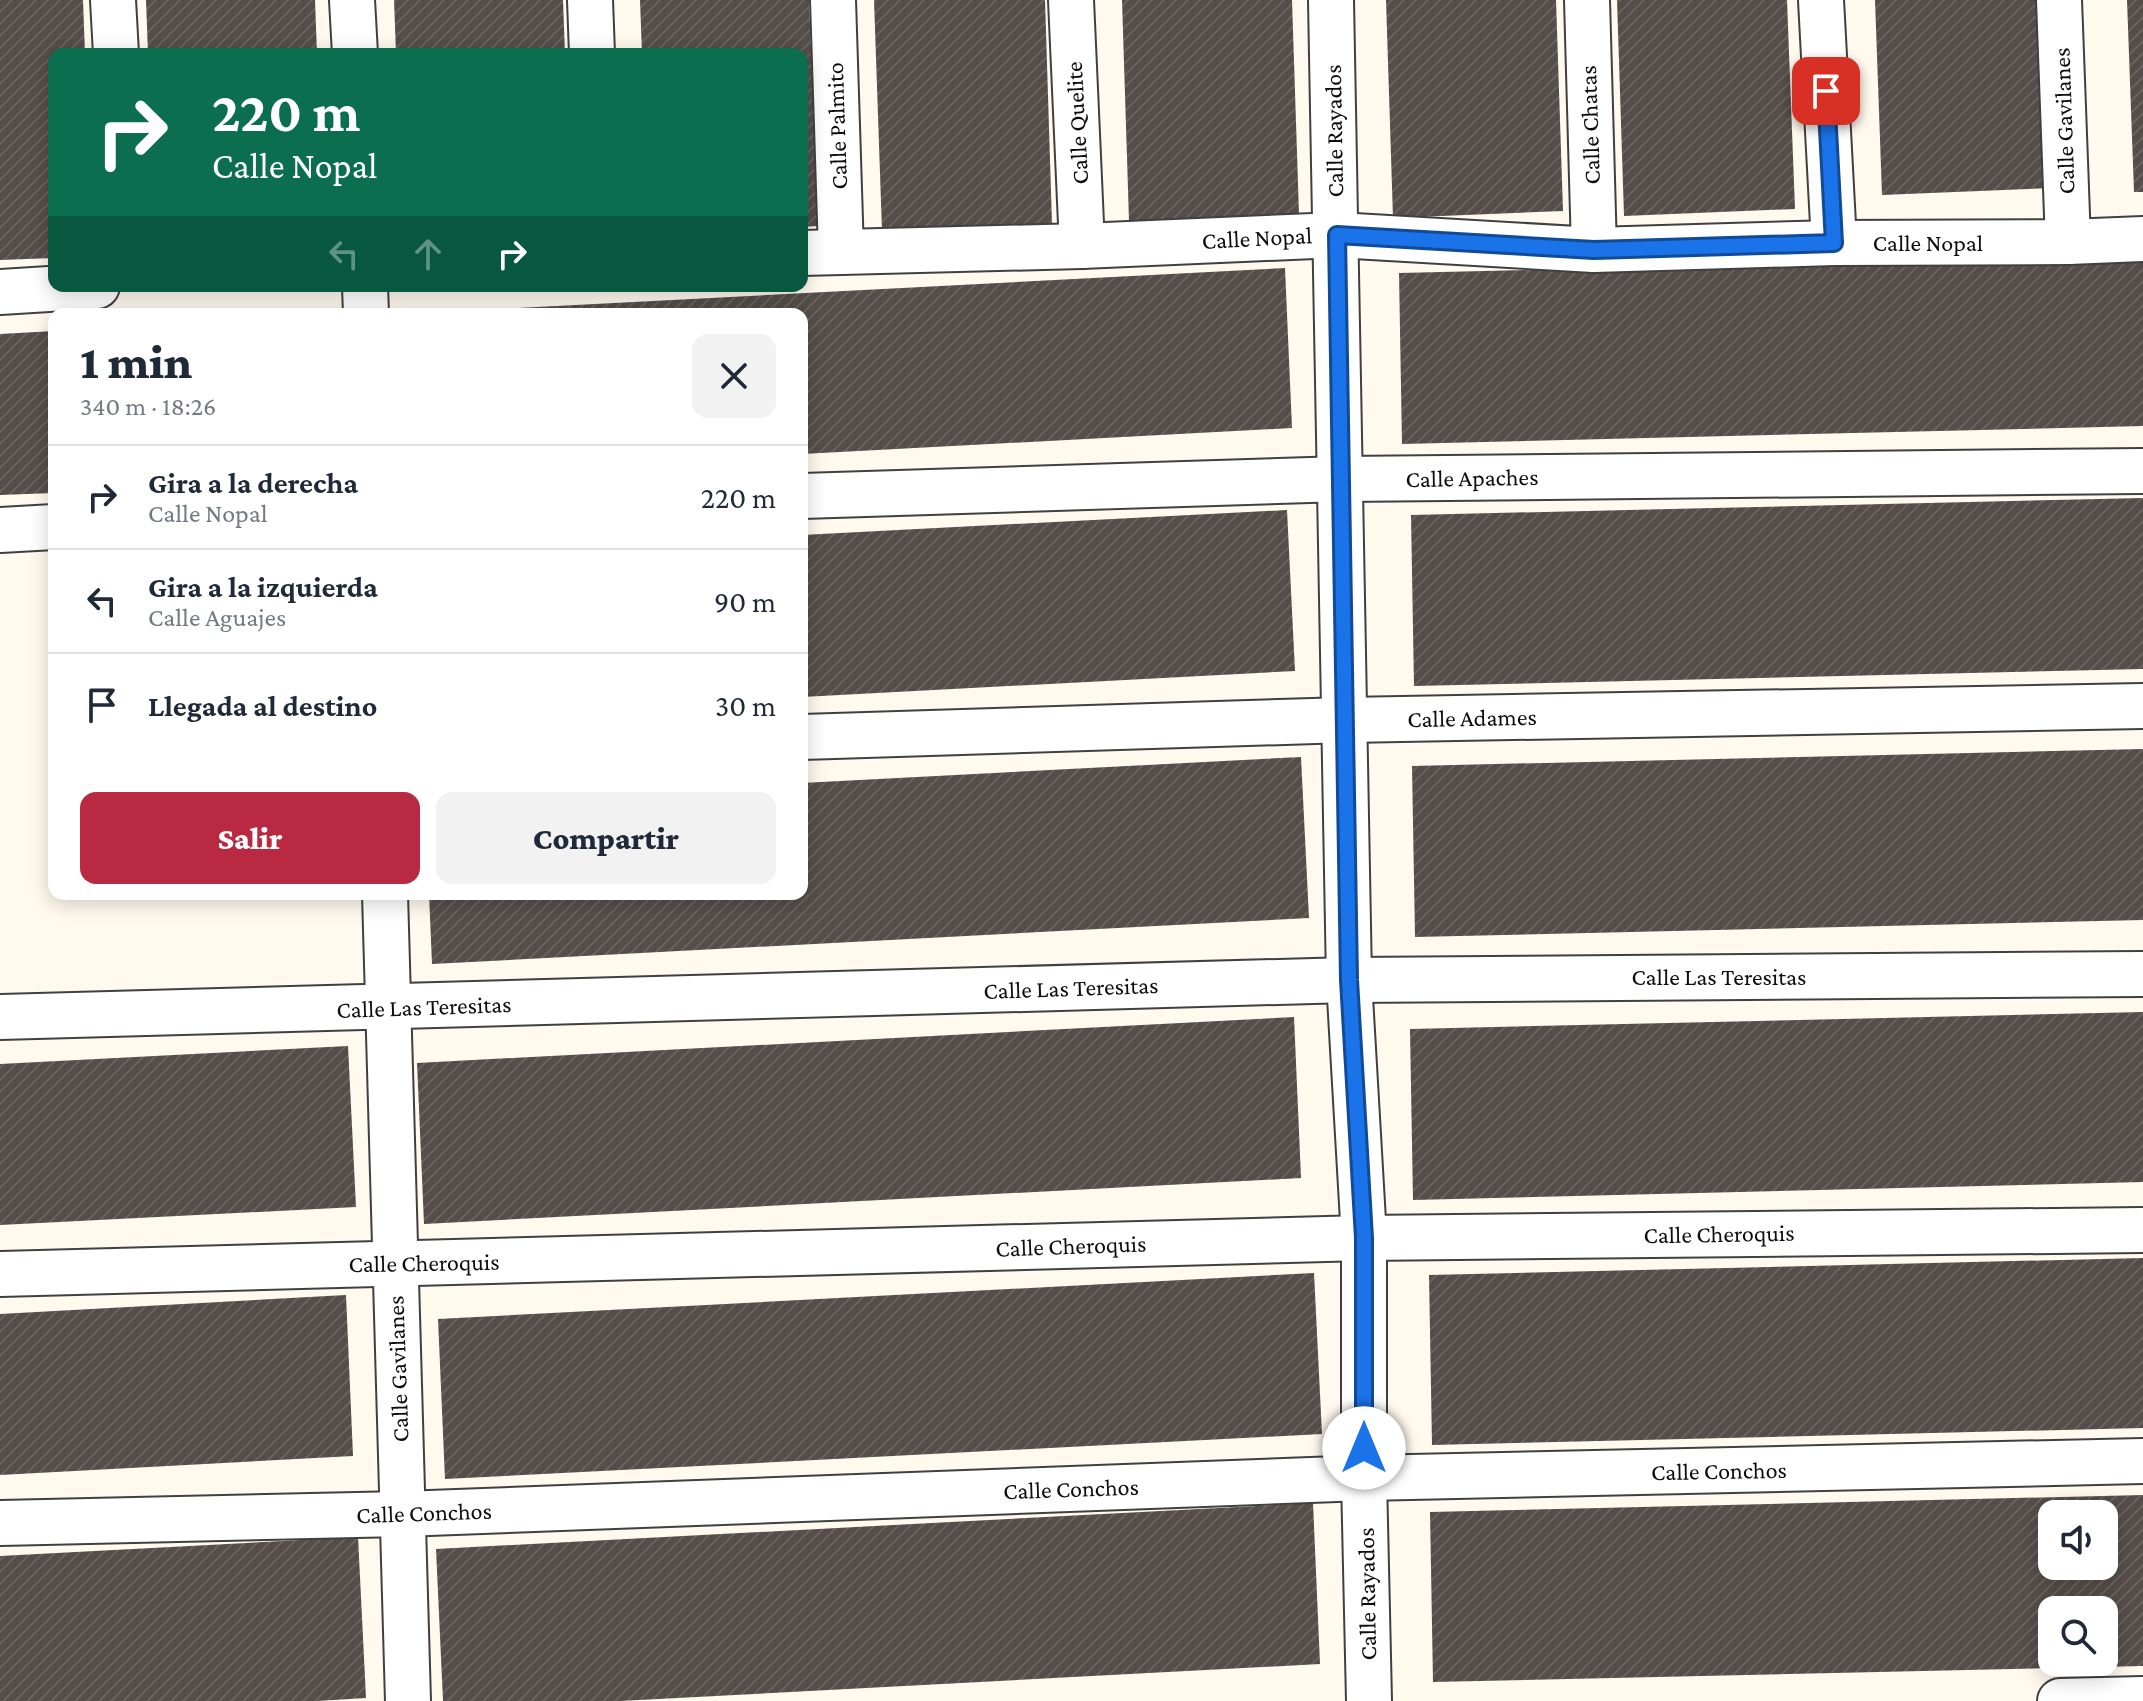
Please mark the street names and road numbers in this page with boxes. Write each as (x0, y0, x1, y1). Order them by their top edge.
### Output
street label: Calle Gavilanes (2047, 47, 2080, 195)
street label: Calle Quelite (1060, 61, 1093, 185)
street label: Calle Palmito (821, 62, 852, 190)
street label: Calle Rayados (1319, 64, 1348, 198)
street label: Calle Chatas (1574, 65, 1605, 185)
street label: Calle Nopal (1201, 221, 1313, 254)
street label: Calle Nopal (1873, 229, 1983, 256)
street label: Calle Apaches (1405, 463, 1539, 492)
street label: Calle Adames (1407, 703, 1537, 732)
street label: Calle Las Teresitas (1631, 963, 1807, 990)
street label: Calle Las Teresitas (983, 971, 1159, 1004)
street label: Calle Las Teresitas (336, 990, 512, 1023)
street label: Calle Cheroquis (1643, 1219, 1795, 1248)
street label: Calle Cheroquis (995, 1229, 1147, 1262)
street label: Calle Cheroquis (348, 1248, 500, 1277)
street label: Calle Gavilanes (381, 1295, 414, 1443)
street label: Calle Conchos (1651, 1456, 1787, 1485)
street label: Calle Conchos (1003, 1473, 1139, 1504)
street label: Calle Conchos (356, 1497, 492, 1528)
street label: Calle Rayados (1352, 1527, 1381, 1661)

